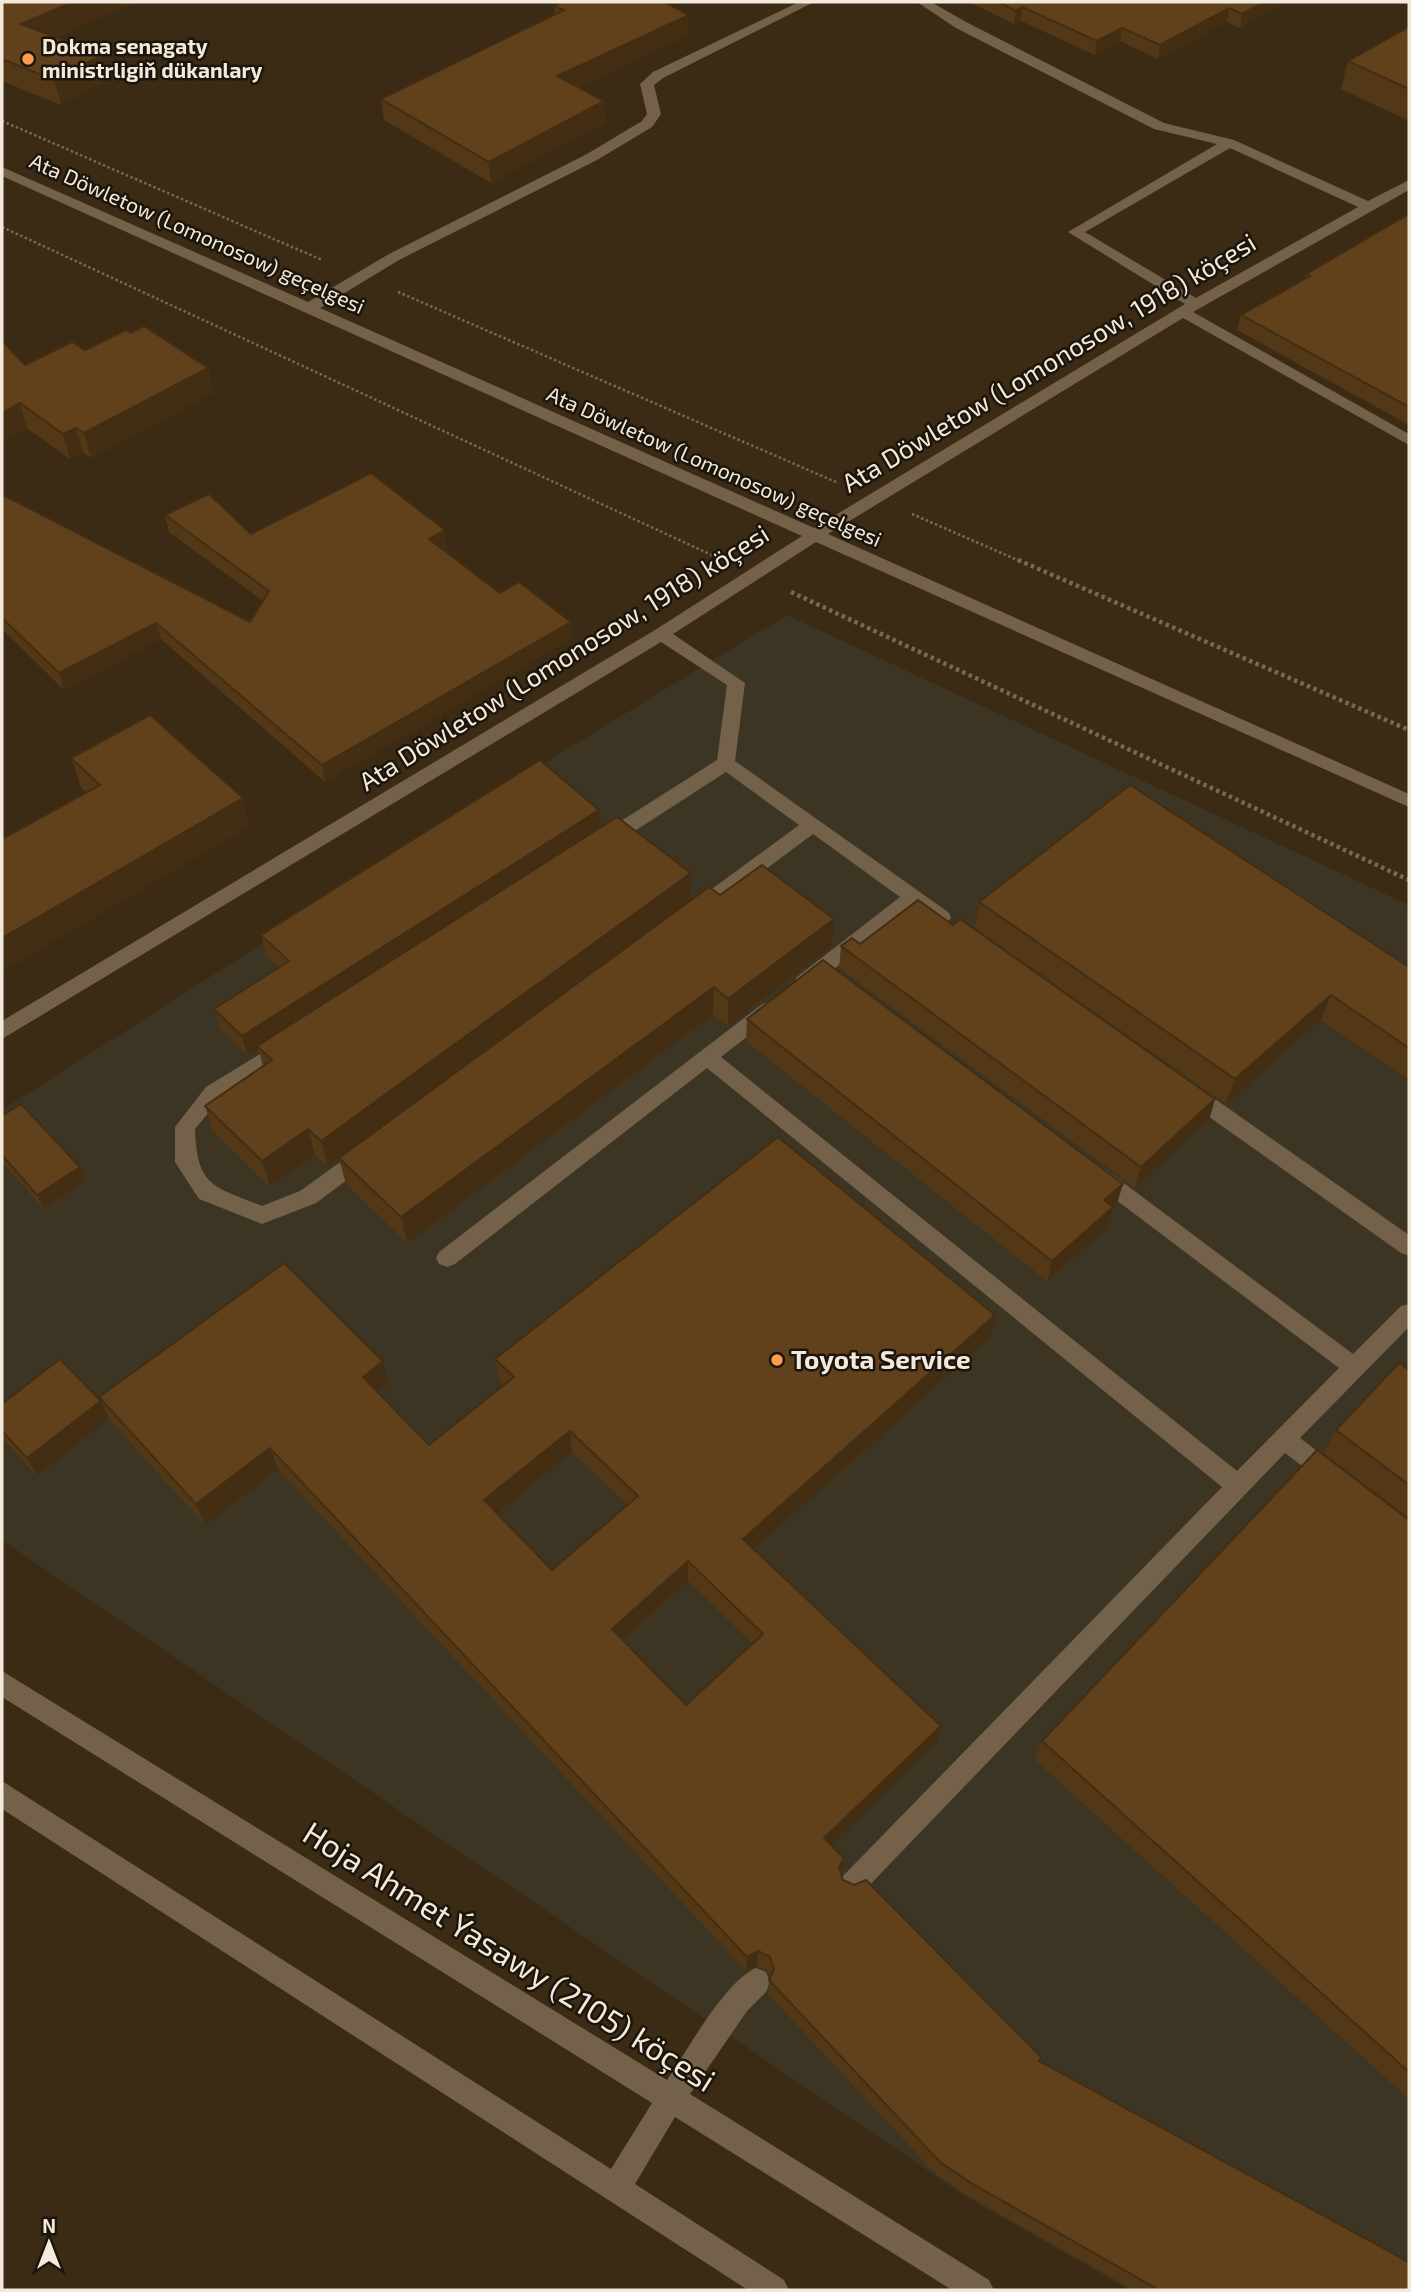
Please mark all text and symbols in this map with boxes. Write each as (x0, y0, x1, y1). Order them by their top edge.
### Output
place label: Dokma senagaty ministrligiň dükanlary (42, 33, 262, 83)
marker: Dokma senagaty ministrligiň dükanlary (20, 51, 36, 67)
street label: Ata Döwletow (Lomonosow) geçelgesi (26, 147, 369, 320)
street label: Ata Döwletow (Lomonosow, 1918) köçesi (836, 226, 1262, 500)
street label: Ata Döwletow (Lomonosow) geçelgesi (543, 380, 886, 553)
street label: Ata Döwletow (Lomonosow, 1918) köçesi (353, 517, 775, 798)
place label: Toyota Service (791, 1343, 971, 1375)
marker: Toyota Service (769, 1352, 785, 1368)
street label: Hoja Ahmet Ýasawy (2105) köçesi (296, 1812, 723, 2100)
north arrow (14, 2208, 84, 2278)
text: N (42, 2214, 56, 2237)

